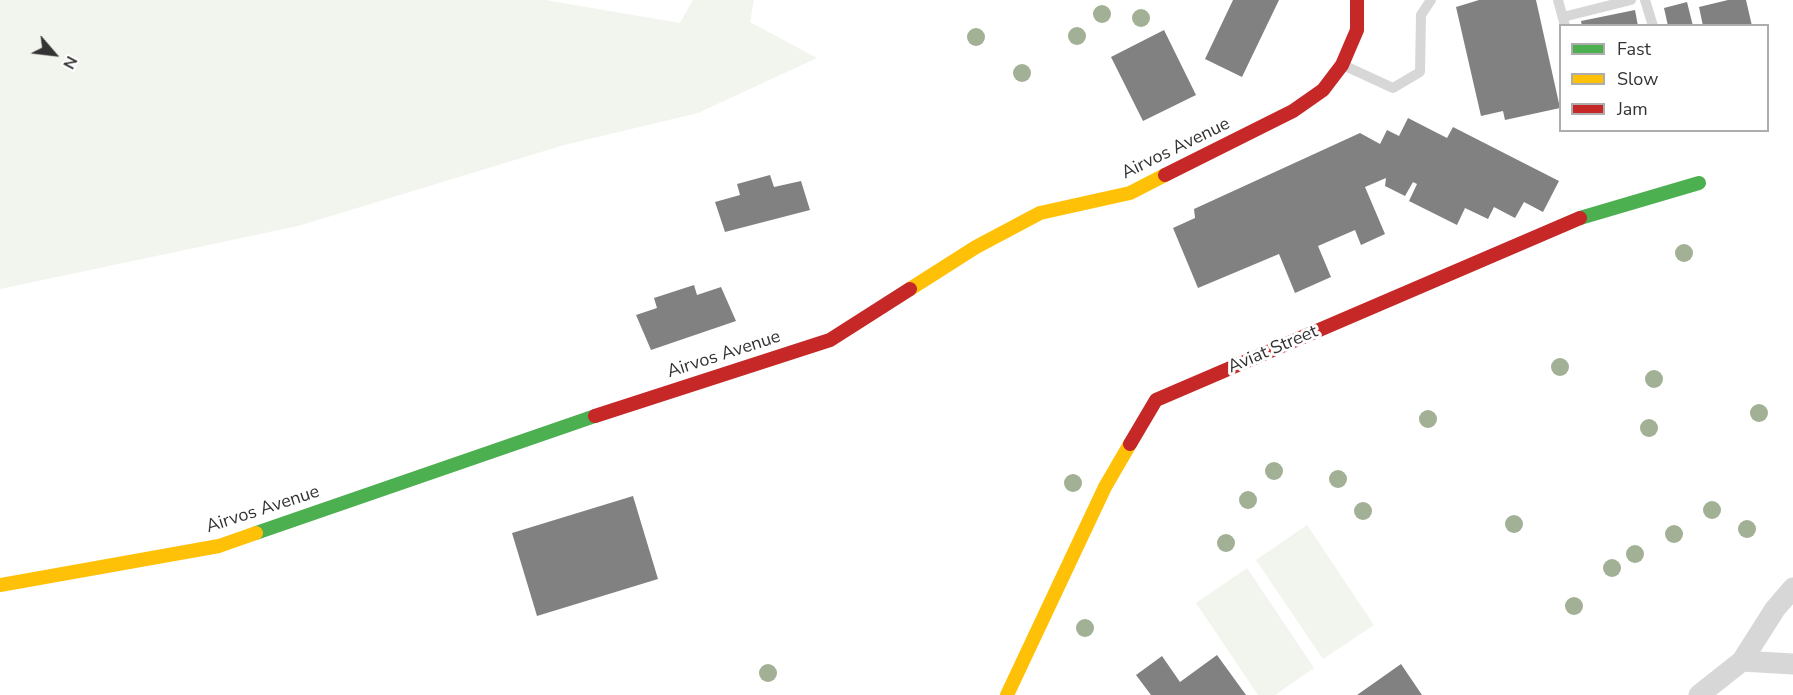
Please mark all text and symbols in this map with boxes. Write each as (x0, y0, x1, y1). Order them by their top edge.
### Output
north arrow (24, 24, 84, 84)
legend (1559, 24, 1769, 132)
text: Fast (1617, 37, 1651, 61)
text: N (57, 52, 82, 73)
text: Slow (1617, 67, 1658, 91)
text: Jam (1617, 97, 1648, 121)
street label: Airvos Avenue (1118, 113, 1234, 185)
street label: Aviat Street (1225, 321, 1321, 379)
street label: Airvos Avenue (665, 327, 783, 383)
street label: Airvos Avenue (204, 482, 322, 538)

